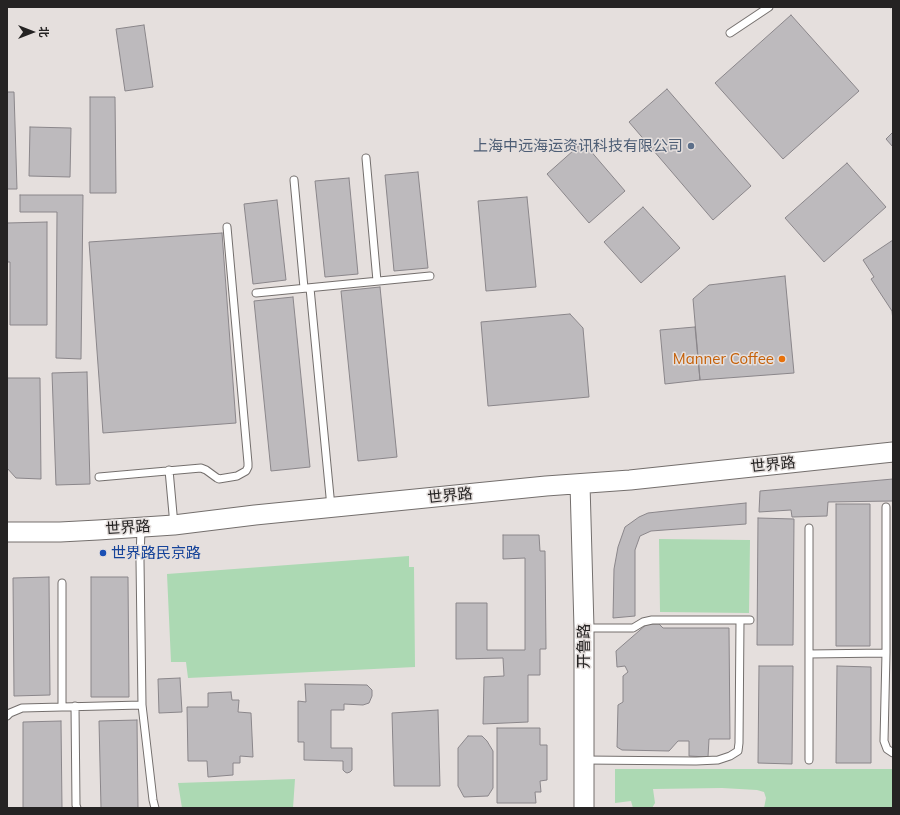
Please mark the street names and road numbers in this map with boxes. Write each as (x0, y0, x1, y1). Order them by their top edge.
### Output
street label: 世界路 (750, 454, 796, 476)
street label: 世界路 (427, 485, 473, 507)
street label: 世界路 (105, 517, 151, 539)
street label: 开鲁路 (575, 624, 593, 668)

